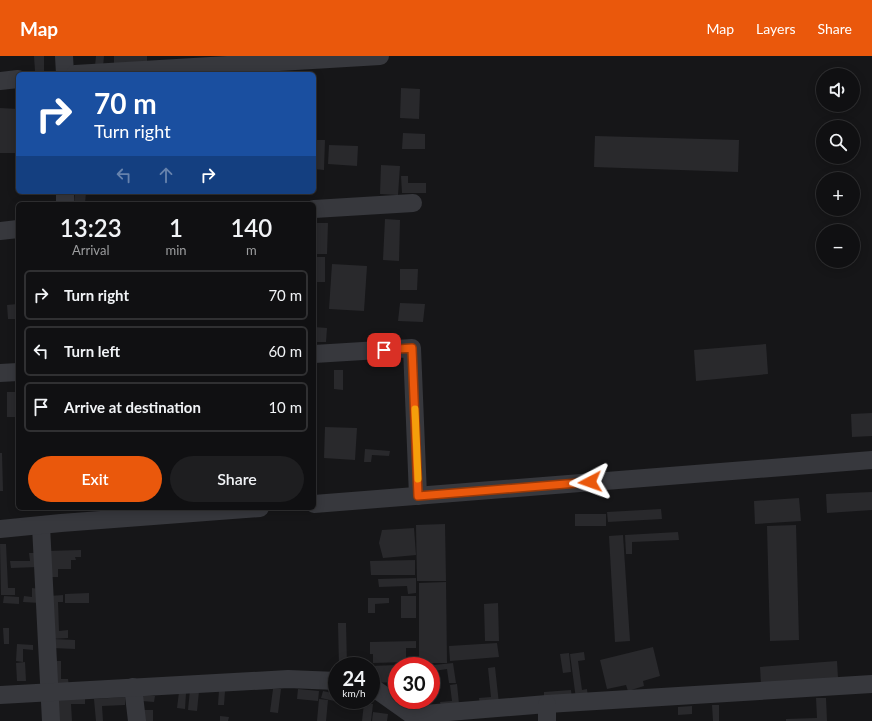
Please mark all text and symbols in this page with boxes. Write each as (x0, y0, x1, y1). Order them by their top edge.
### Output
text: Map (20, 17, 58, 40)
text: Map (706, 20, 734, 37)
text: Layers (756, 20, 796, 37)
text: Share (818, 20, 852, 37)
map controls (816, 68, 860, 268)
button: sound (816, 68, 860, 112)
text: 70 m (94, 86, 157, 120)
icon: right (28, 88, 80, 140)
text: Turn right (94, 120, 171, 142)
button: search (816, 120, 860, 164)
icon: left (113, 164, 135, 186)
icon: ahead (155, 164, 177, 186)
icon: right (197, 164, 219, 186)
button: + (816, 172, 860, 216)
text: 13:23 (60, 213, 122, 242)
text: 1 (169, 213, 183, 242)
text: 140 (230, 213, 272, 242)
button: − (816, 224, 860, 268)
text: Arrival (72, 242, 109, 258)
text: min (165, 242, 187, 258)
text: m (246, 242, 257, 258)
icon: right (30, 284, 52, 306)
text: Turn right (64, 286, 129, 304)
text: 70 m (268, 286, 302, 304)
pin (367, 333, 401, 367)
icon: arrive (373, 339, 395, 361)
icon: left (30, 340, 52, 362)
text: Turn left (64, 342, 120, 360)
text: 60 m (268, 342, 302, 360)
icon: arrive (30, 396, 52, 418)
text: Arrive at destination (64, 398, 201, 416)
text: 10 m (268, 398, 302, 416)
button: Exit (28, 456, 162, 502)
button: Share (170, 456, 304, 502)
position arrow (569, 461, 611, 503)
speed limit sign: 30 (388, 657, 440, 709)
text: 24 (342, 666, 366, 690)
text: km/h (342, 687, 366, 699)

